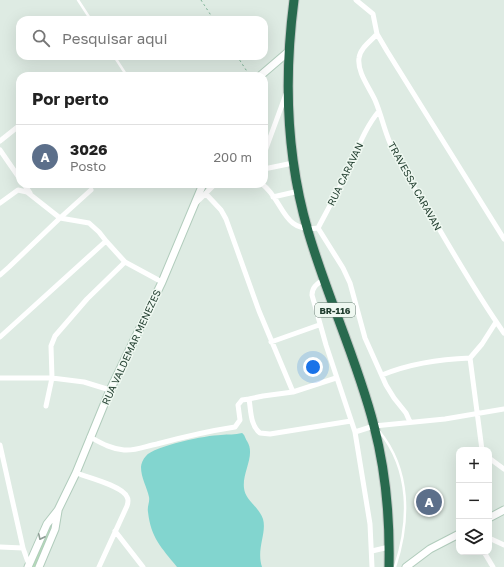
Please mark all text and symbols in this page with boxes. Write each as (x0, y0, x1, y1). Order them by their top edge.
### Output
search box (16, 16, 268, 60)
icon: search (30, 27, 52, 49)
text: Pesquisar aqui (62, 29, 167, 47)
text: Por perto (32, 88, 109, 109)
text: 3026 (70, 140, 108, 158)
street label: RUA CARAVAN (325, 140, 365, 208)
street label: TRAVESSA CARAVAN (386, 140, 444, 232)
text: A (40, 149, 50, 165)
text: 200 m (214, 149, 252, 165)
text: Posto (70, 158, 106, 174)
street label: RUA VALDEMAR MENEZES (99, 288, 163, 406)
road number: BR-116 (315, 303, 355, 317)
your location (303, 357, 323, 377)
map controls (456, 447, 492, 555)
button: + (456, 447, 492, 483)
button: − (456, 483, 492, 519)
pin: A (416, 487, 442, 517)
button: layers (456, 519, 492, 555)
one-way arrow (38, 532, 46, 540)

